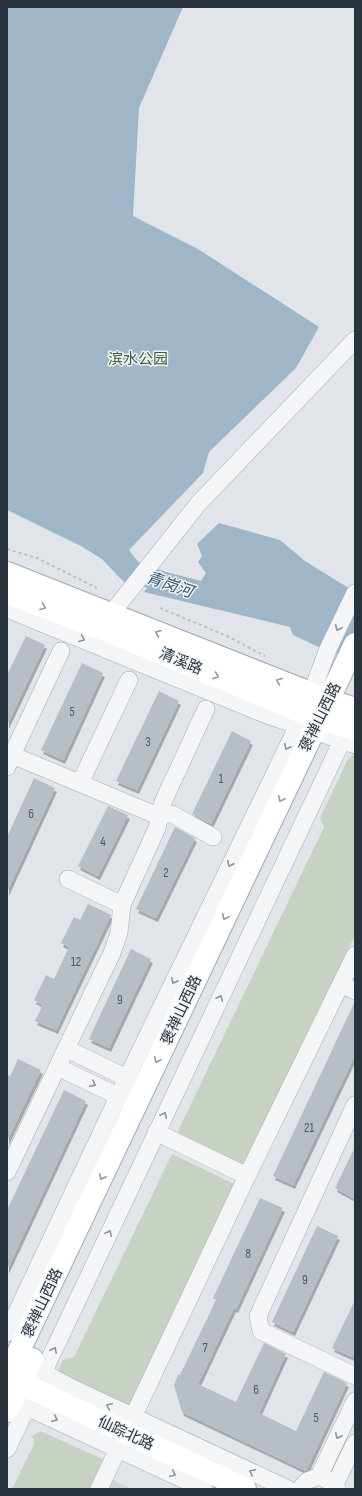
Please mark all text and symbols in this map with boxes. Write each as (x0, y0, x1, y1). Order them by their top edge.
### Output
park label: 滨水公园 (108, 350, 168, 369)
water label: 青岗河 (144, 569, 198, 603)
one-way arrow (40, 602, 47, 610)
one-way arrow (335, 624, 343, 631)
one-way arrow (155, 629, 162, 637)
one-way arrow (79, 635, 86, 643)
street label: 清溪路 (156, 644, 205, 679)
one-way arrow (212, 671, 219, 679)
one-way arrow (276, 677, 283, 685)
street label: 褒禅山西路 (295, 679, 345, 755)
house number: 5 (69, 704, 75, 720)
house number: 3 (145, 734, 151, 750)
one-way arrow (284, 743, 292, 751)
house number: 1 (219, 771, 224, 787)
one-way arrow (278, 795, 286, 803)
house number: 6 (28, 806, 34, 822)
house number: 4 (100, 834, 106, 850)
one-way arrow (227, 860, 235, 868)
house number: 2 (163, 865, 169, 881)
one-way arrow (222, 913, 230, 920)
house number: 12 (71, 954, 81, 970)
street label: 褒禅山西路 (157, 972, 206, 1048)
one-way arrow (171, 977, 179, 985)
house number: 9 (117, 992, 123, 1008)
one-way arrow (215, 994, 223, 1002)
one-way arrow (154, 1055, 162, 1063)
one-way arrow (89, 1079, 96, 1087)
one-way arrow (159, 1112, 167, 1120)
house number: 21 (304, 1120, 314, 1136)
one-way arrow (99, 1173, 107, 1180)
one-way arrow (104, 1229, 112, 1237)
house number: 8 (245, 1246, 251, 1262)
street label: 褒禅山西路 (18, 1265, 67, 1341)
house number: 9 (302, 1272, 308, 1288)
house number: 7 (202, 1340, 208, 1356)
one-way arrow (49, 1347, 57, 1355)
house number: 6 (253, 1382, 259, 1398)
one-way arrow (106, 1403, 113, 1411)
house number: 5 (313, 1410, 319, 1426)
street label: 仙踪北路 (95, 1412, 157, 1455)
one-way arrow (51, 1414, 59, 1422)
one-way arrow (335, 1432, 343, 1440)
one-way arrow (169, 1469, 177, 1477)
one-way arrow (249, 1469, 256, 1477)

